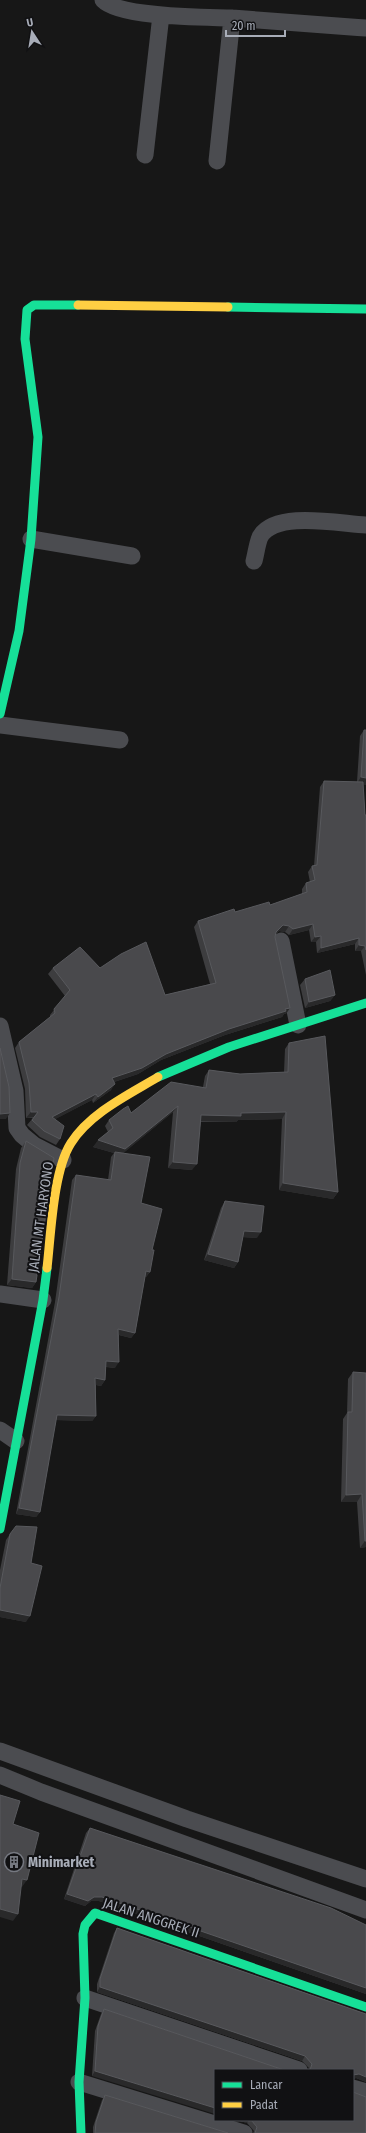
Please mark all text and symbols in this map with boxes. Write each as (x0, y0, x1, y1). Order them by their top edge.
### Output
north arrow (12, 12, 52, 52)
scale bar (226, 12, 285, 38)
text: U (26, 16, 35, 30)
text: 20 m (232, 19, 256, 33)
street label: JALAN MT HARYONO (25, 1160, 57, 1274)
building icon: Minimarket (3, 1851, 25, 1873)
place label: Minimarket (28, 1854, 95, 1871)
street label: JALAN ANGGREK II (100, 1894, 202, 1942)
legend (214, 2069, 354, 2121)
text: Lancar (250, 2078, 283, 2092)
text: Padat (250, 2098, 278, 2112)

